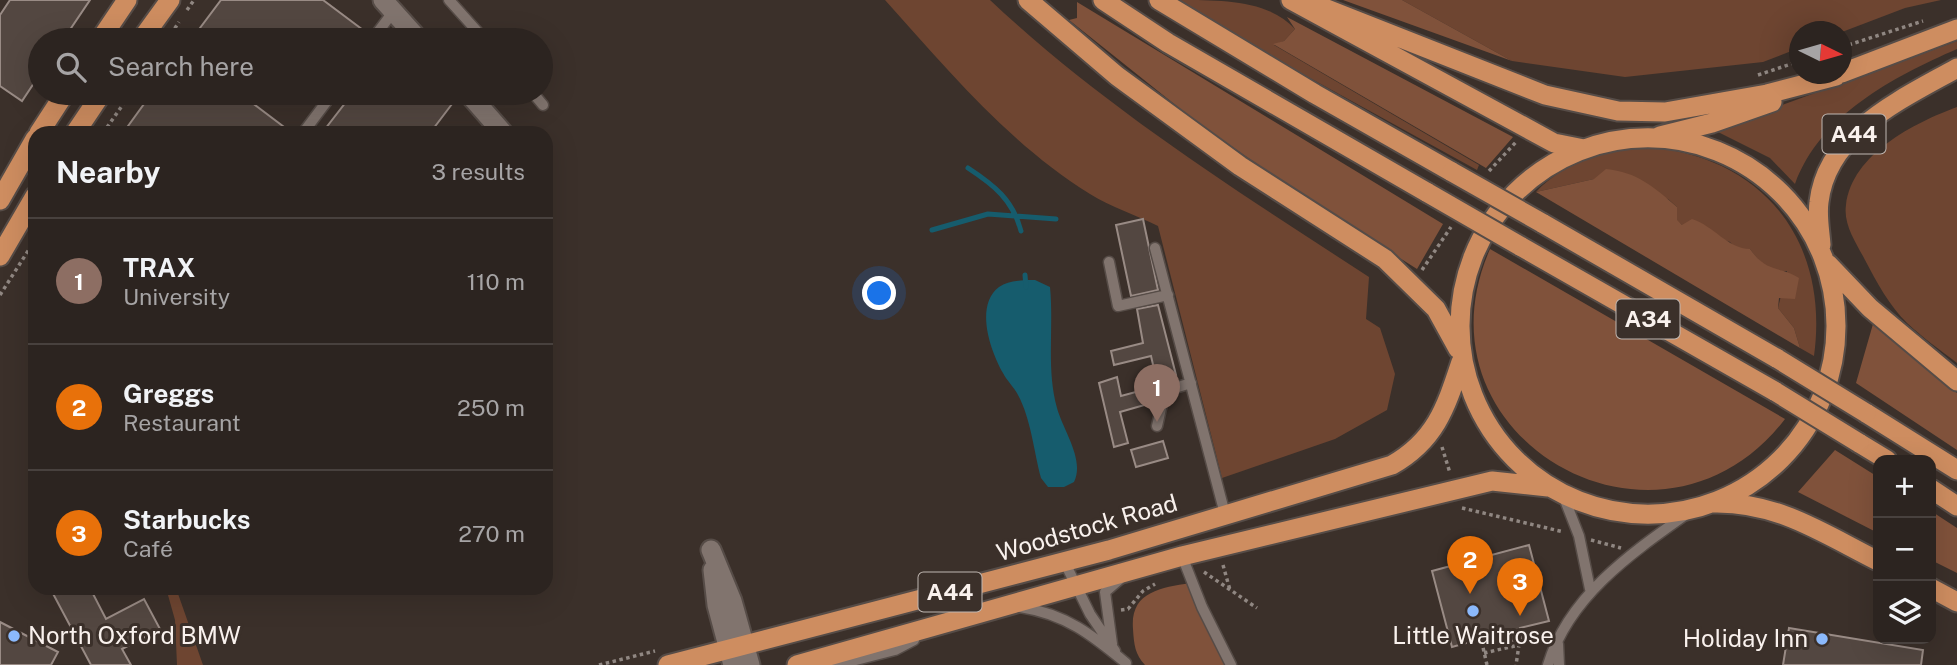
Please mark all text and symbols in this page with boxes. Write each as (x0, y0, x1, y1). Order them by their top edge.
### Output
north arrow (1789, 21, 1852, 84)
search box (28, 28, 553, 105)
icon: search (52, 48, 90, 86)
text: Search here (108, 51, 254, 82)
road number: A44 (1822, 114, 1885, 154)
text: Nearby (56, 154, 160, 190)
text: 3 results (431, 158, 525, 185)
text: TRAX (123, 252, 195, 283)
text: 1 (74, 268, 84, 295)
text: 110 m (467, 268, 525, 295)
your location (862, 276, 896, 310)
text: University (123, 283, 230, 310)
road number: A34 (1616, 300, 1680, 338)
pin: 1 (1134, 364, 1180, 422)
text: Greggs (123, 378, 214, 409)
text: 2 (72, 394, 86, 421)
text: 250 m (457, 394, 525, 421)
text: Restaurant (123, 409, 241, 436)
map controls (1873, 455, 1936, 644)
button: + (1873, 455, 1936, 518)
street label: Woodstock Road (993, 488, 1180, 566)
text: Starbucks (123, 504, 250, 535)
button: − (1873, 518, 1936, 581)
text: 3 (71, 520, 87, 547)
text: 270 m (458, 520, 525, 547)
text: Café (123, 535, 173, 562)
pin: 2 (1447, 536, 1493, 594)
pin: 3 (1497, 558, 1543, 616)
road number: A44 (918, 572, 982, 612)
button: layers (1873, 581, 1936, 644)
marker: Little Waitrose (1465, 603, 1481, 619)
place label: North Oxford BMW (28, 621, 241, 649)
place label: Little Waitrose (1392, 621, 1554, 649)
place label: Holiday Inn (1683, 624, 1808, 652)
marker: North Oxford BMW (6, 628, 22, 644)
marker: Holiday Inn (1814, 631, 1830, 647)

